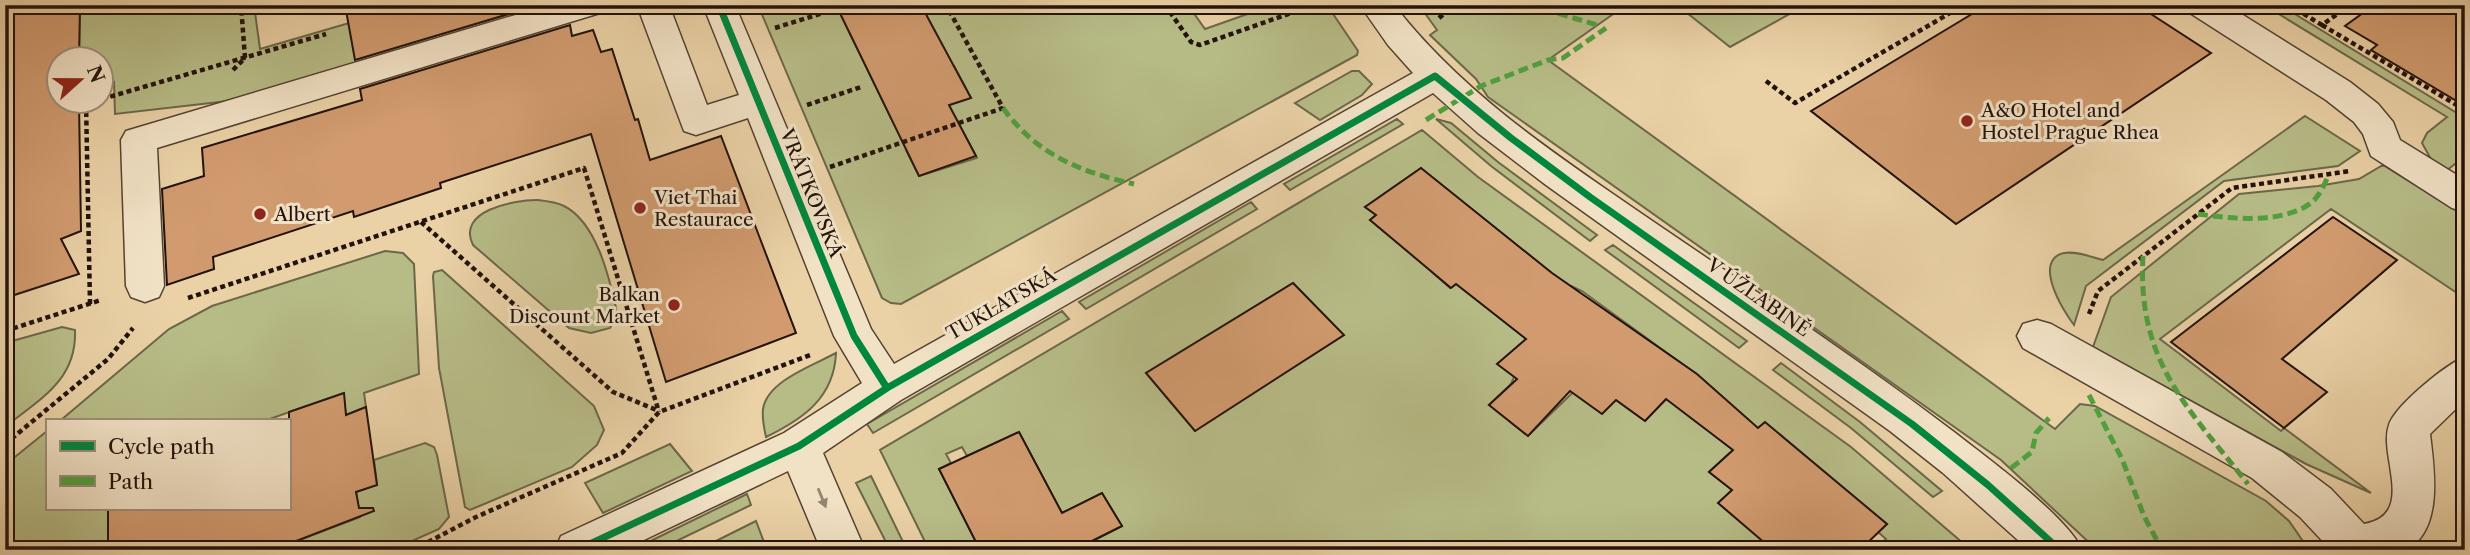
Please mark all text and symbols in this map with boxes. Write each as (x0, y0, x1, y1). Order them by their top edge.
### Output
north arrow (46, 46, 116, 116)
text: N (82, 62, 109, 86)
place label: A&O Hotel and Hostel Prague Rhea (1980, 99, 2159, 144)
marker: A&O Hotel and Hostel Prague Rhea (1959, 113, 1975, 129)
street label: VRÁTKOVSKÁ (775, 124, 848, 262)
place label: Viet Thai Restaurace (653, 186, 754, 231)
marker: Viet Thai Restaurace (632, 200, 648, 216)
place label: Albert (273, 203, 331, 226)
marker: Albert (252, 206, 268, 222)
street label: V ÚŽLABINĚ (1702, 252, 1816, 342)
street label: TUKLATSKÁ (942, 263, 1061, 345)
place label: Balkan Discount Market (509, 283, 660, 328)
marker: Balkan Discount Market (666, 297, 682, 313)
legend (46, 419, 290, 510)
text: Cycle path (108, 434, 215, 459)
text: Path (108, 469, 153, 494)
one-way arrow (816, 488, 827, 509)

